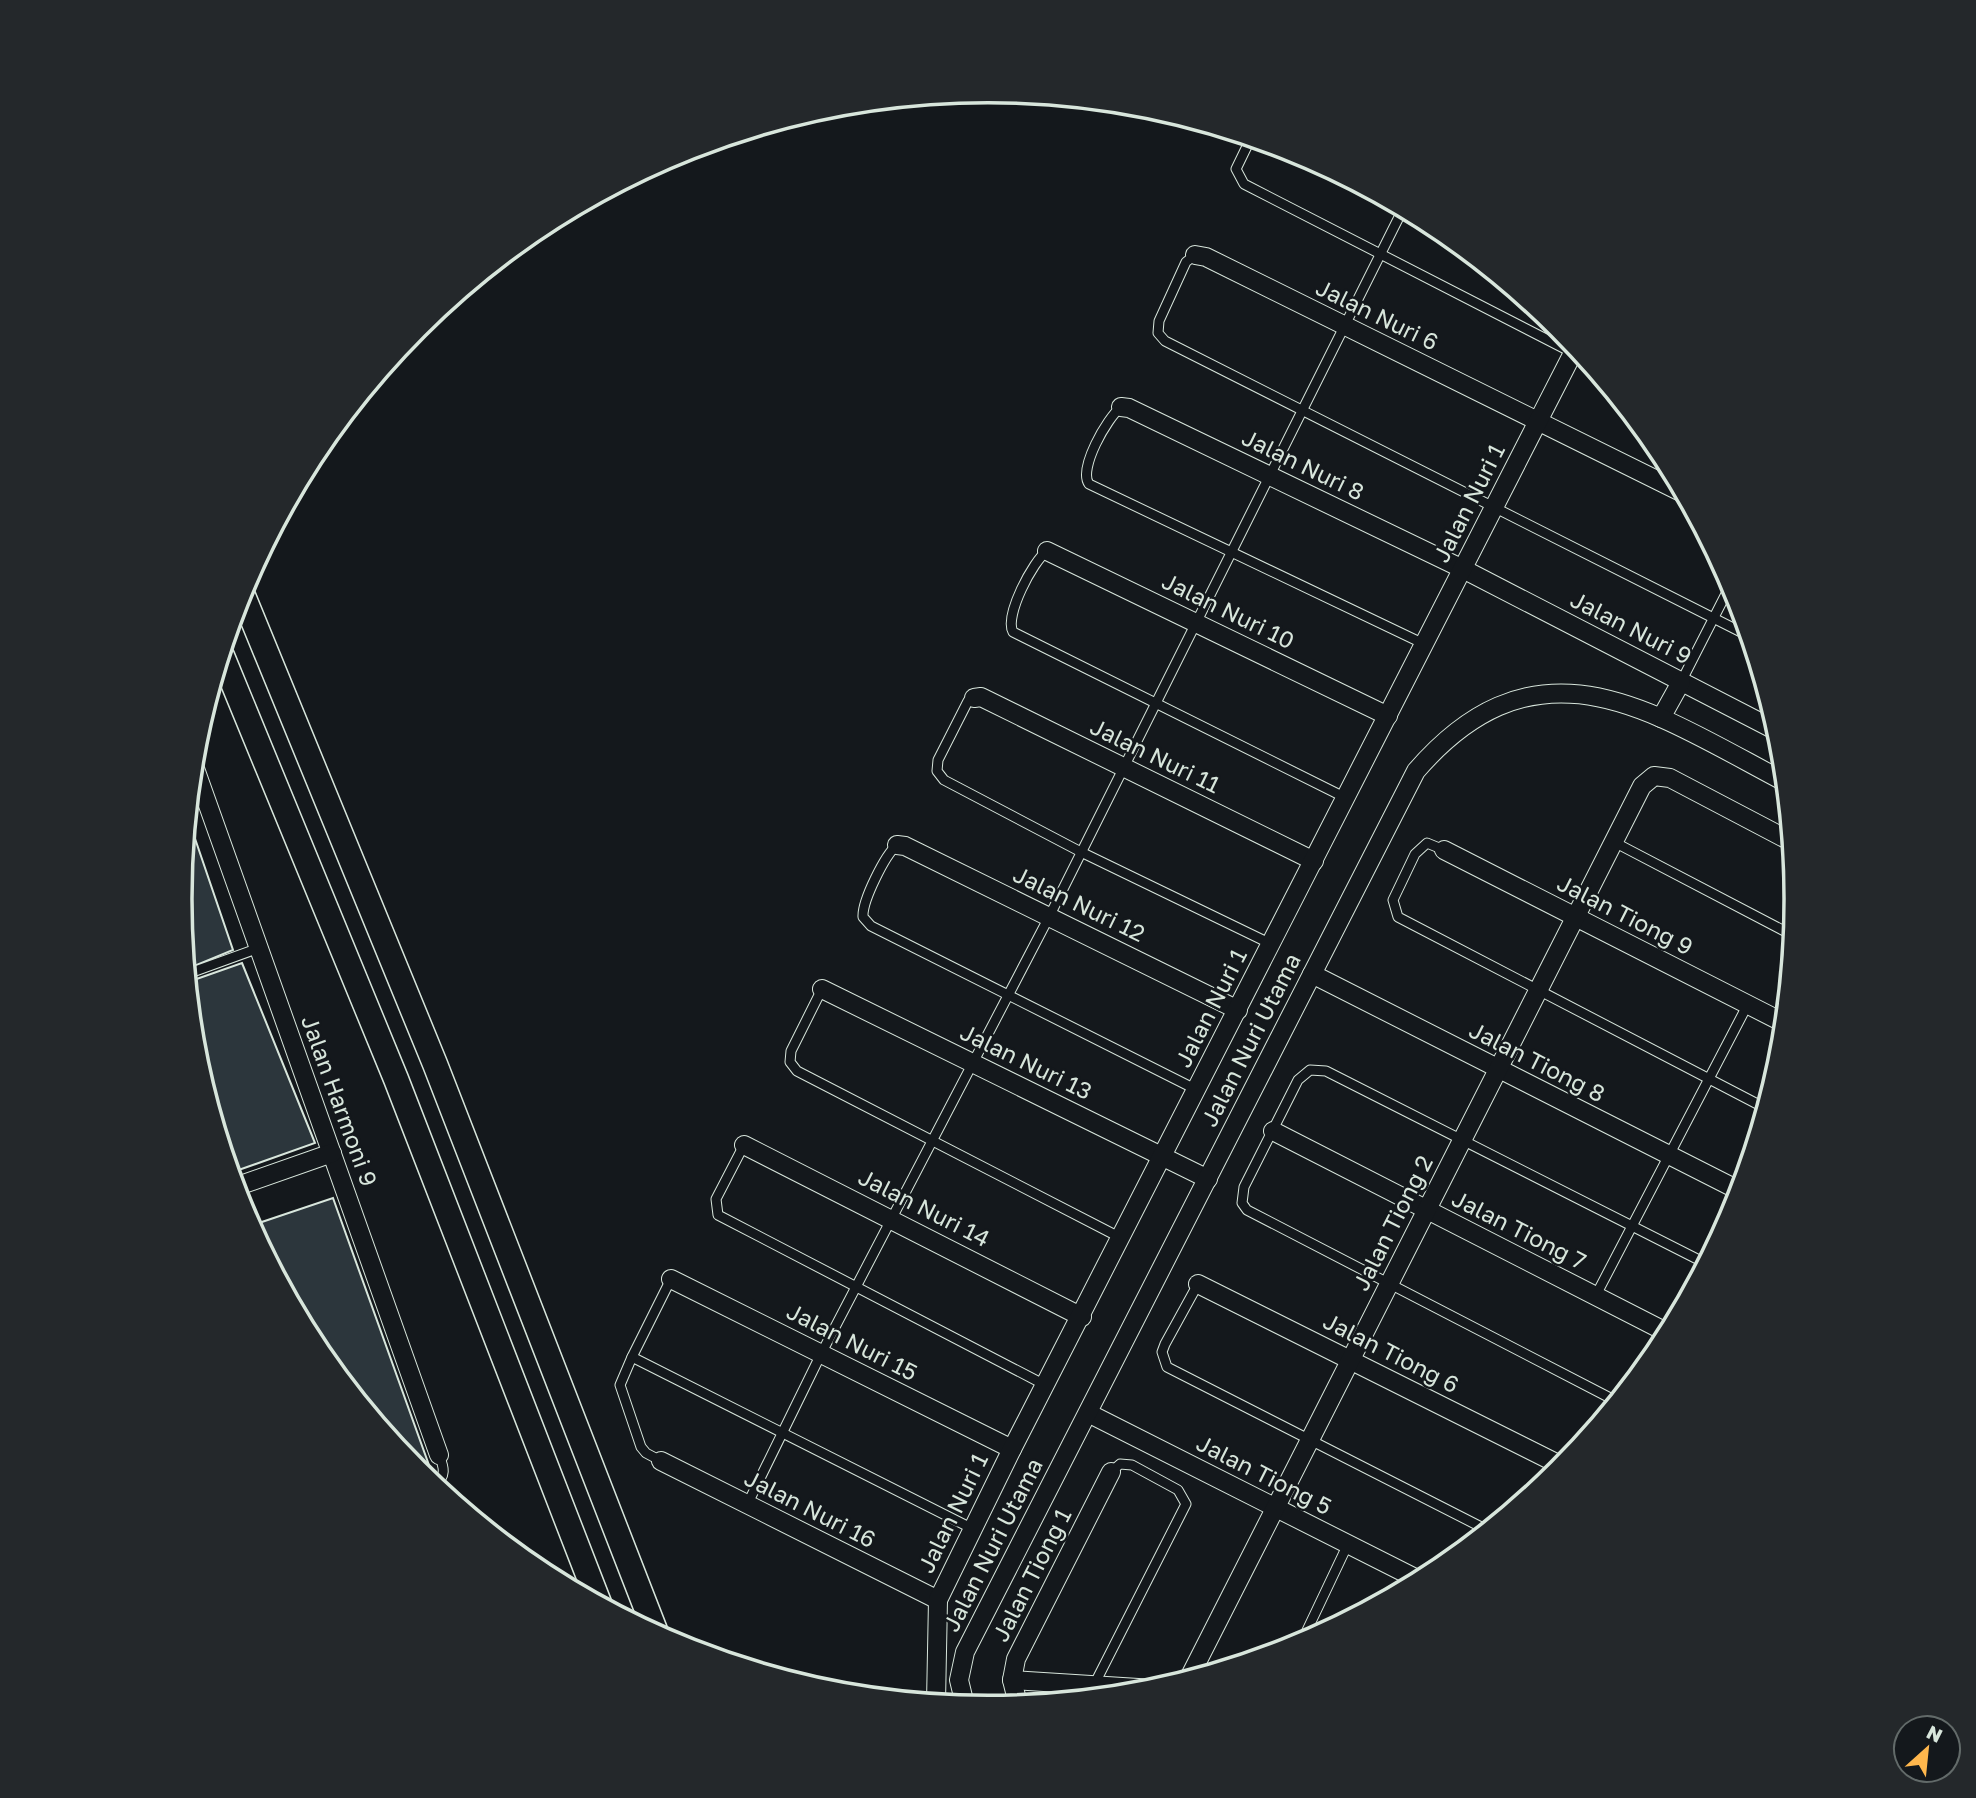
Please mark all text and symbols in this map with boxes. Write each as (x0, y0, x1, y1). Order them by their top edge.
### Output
street label: Jalan Nuri 6 (1312, 273, 1443, 356)
street label: Jalan Nuri 8 (1238, 423, 1369, 506)
street label: Jalan Nuri 1 (1426, 439, 1510, 567)
street label: Jalan Nuri 10 (1158, 566, 1299, 654)
street label: Jalan Nuri 9 (1566, 585, 1697, 670)
street label: Jalan Nuri 11 (1086, 712, 1225, 799)
street label: Jalan Nuri 12 (1009, 859, 1150, 947)
street label: Jalan Tiong 9 (1553, 868, 1698, 960)
street label: Jalan Nuri 1 (1168, 944, 1252, 1072)
street label: Jalan Nuri Utama (1194, 948, 1306, 1131)
street label: Jalan Harmoni 9 (296, 1011, 384, 1190)
street label: Jalan Tiong 8 (1465, 1015, 1610, 1107)
street label: Jalan Nuri 13 (956, 1017, 1097, 1105)
street label: Jalan Tiong 2 (1346, 1150, 1438, 1295)
street label: Jalan Nuri 14 (854, 1162, 995, 1252)
street label: Jalan Tiong 7 (1448, 1183, 1591, 1275)
street label: Jalan Nuri 15 (782, 1296, 922, 1386)
street label: Jalan Tiong 6 (1319, 1306, 1464, 1398)
street label: Jalan Tiong 5 (1192, 1428, 1337, 1520)
street label: Jalan Nuri 1 (911, 1448, 993, 1577)
street label: Jalan Nuri Utama (936, 1453, 1048, 1636)
street label: Jalan Nuri 16 (740, 1463, 881, 1553)
street label: Jalan Tiong 1 (986, 1503, 1077, 1646)
north arrow (1892, 1714, 1962, 1784)
text: N (1923, 1720, 1947, 1747)

